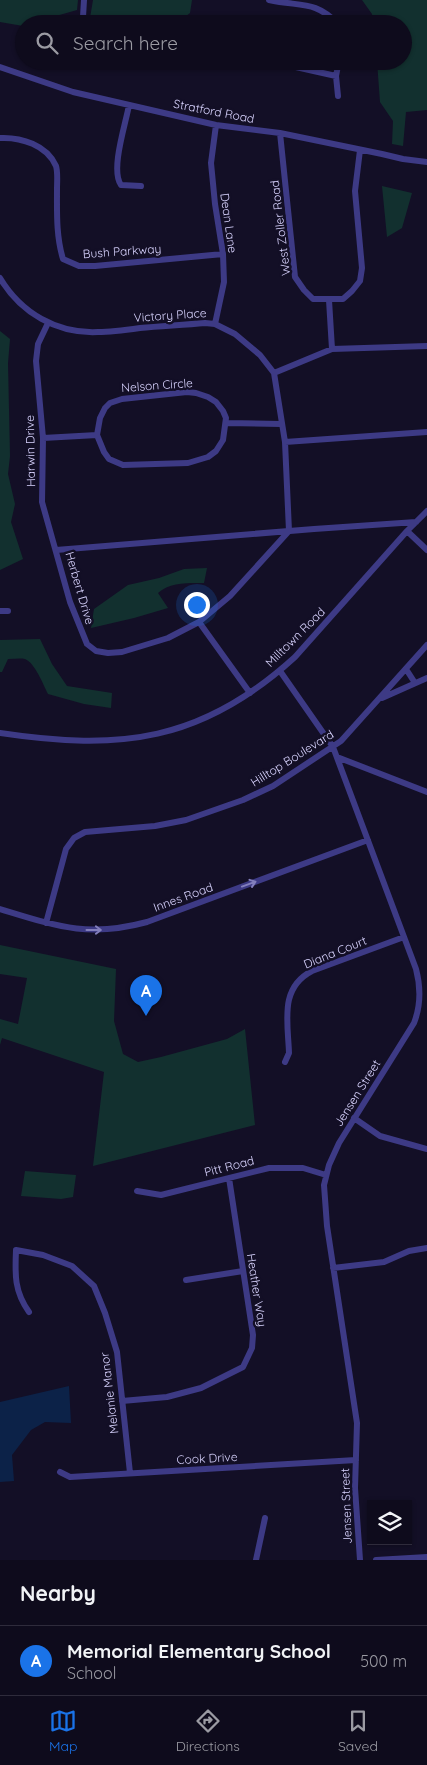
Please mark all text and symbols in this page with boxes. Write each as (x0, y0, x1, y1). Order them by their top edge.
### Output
search box (15, 15, 412, 70)
icon: search (33, 29, 61, 57)
text: Search here (73, 31, 178, 55)
street label: Stratford Road (172, 96, 256, 126)
street label: West Zoller Road (267, 179, 293, 277)
street label: Dean Lane (217, 192, 241, 254)
street label: Bush Parkway (82, 241, 162, 261)
street label: Victory Place (133, 305, 207, 325)
street label: Nelson Circle (121, 375, 194, 395)
street label: Harwin Drive (22, 415, 38, 487)
street label: Herbert Drive (62, 550, 98, 626)
your location (184, 592, 210, 618)
street label: Milltown Road (262, 604, 328, 670)
street label: Hilltop Boulevard (248, 726, 336, 790)
street label: Innes Road (151, 879, 215, 915)
one-way arrow (241, 879, 256, 888)
one-way arrow (86, 925, 102, 935)
street label: Diana Court (301, 933, 369, 971)
pin: A (130, 975, 162, 1016)
street label: Jensen Street (331, 1057, 383, 1129)
street label: Pitt Road (202, 1153, 256, 1179)
street label: Heather Way (244, 1252, 270, 1328)
street label: Melanie Manor (96, 1351, 121, 1435)
street label: Cook Drive (176, 1449, 238, 1467)
street label: Jensen Street (337, 1468, 355, 1544)
map controls (367, 1500, 412, 1545)
button: layers (367, 1500, 412, 1545)
text: Nearby (20, 1580, 96, 1606)
text: Memorial Elementary School (67, 1639, 331, 1663)
text: A (31, 1651, 41, 1671)
text: 500 m (360, 1651, 407, 1671)
text: School (67, 1663, 116, 1683)
tab: Map (49, 1707, 78, 1755)
tab: Directions (176, 1707, 240, 1755)
tab: Saved (338, 1707, 378, 1755)

